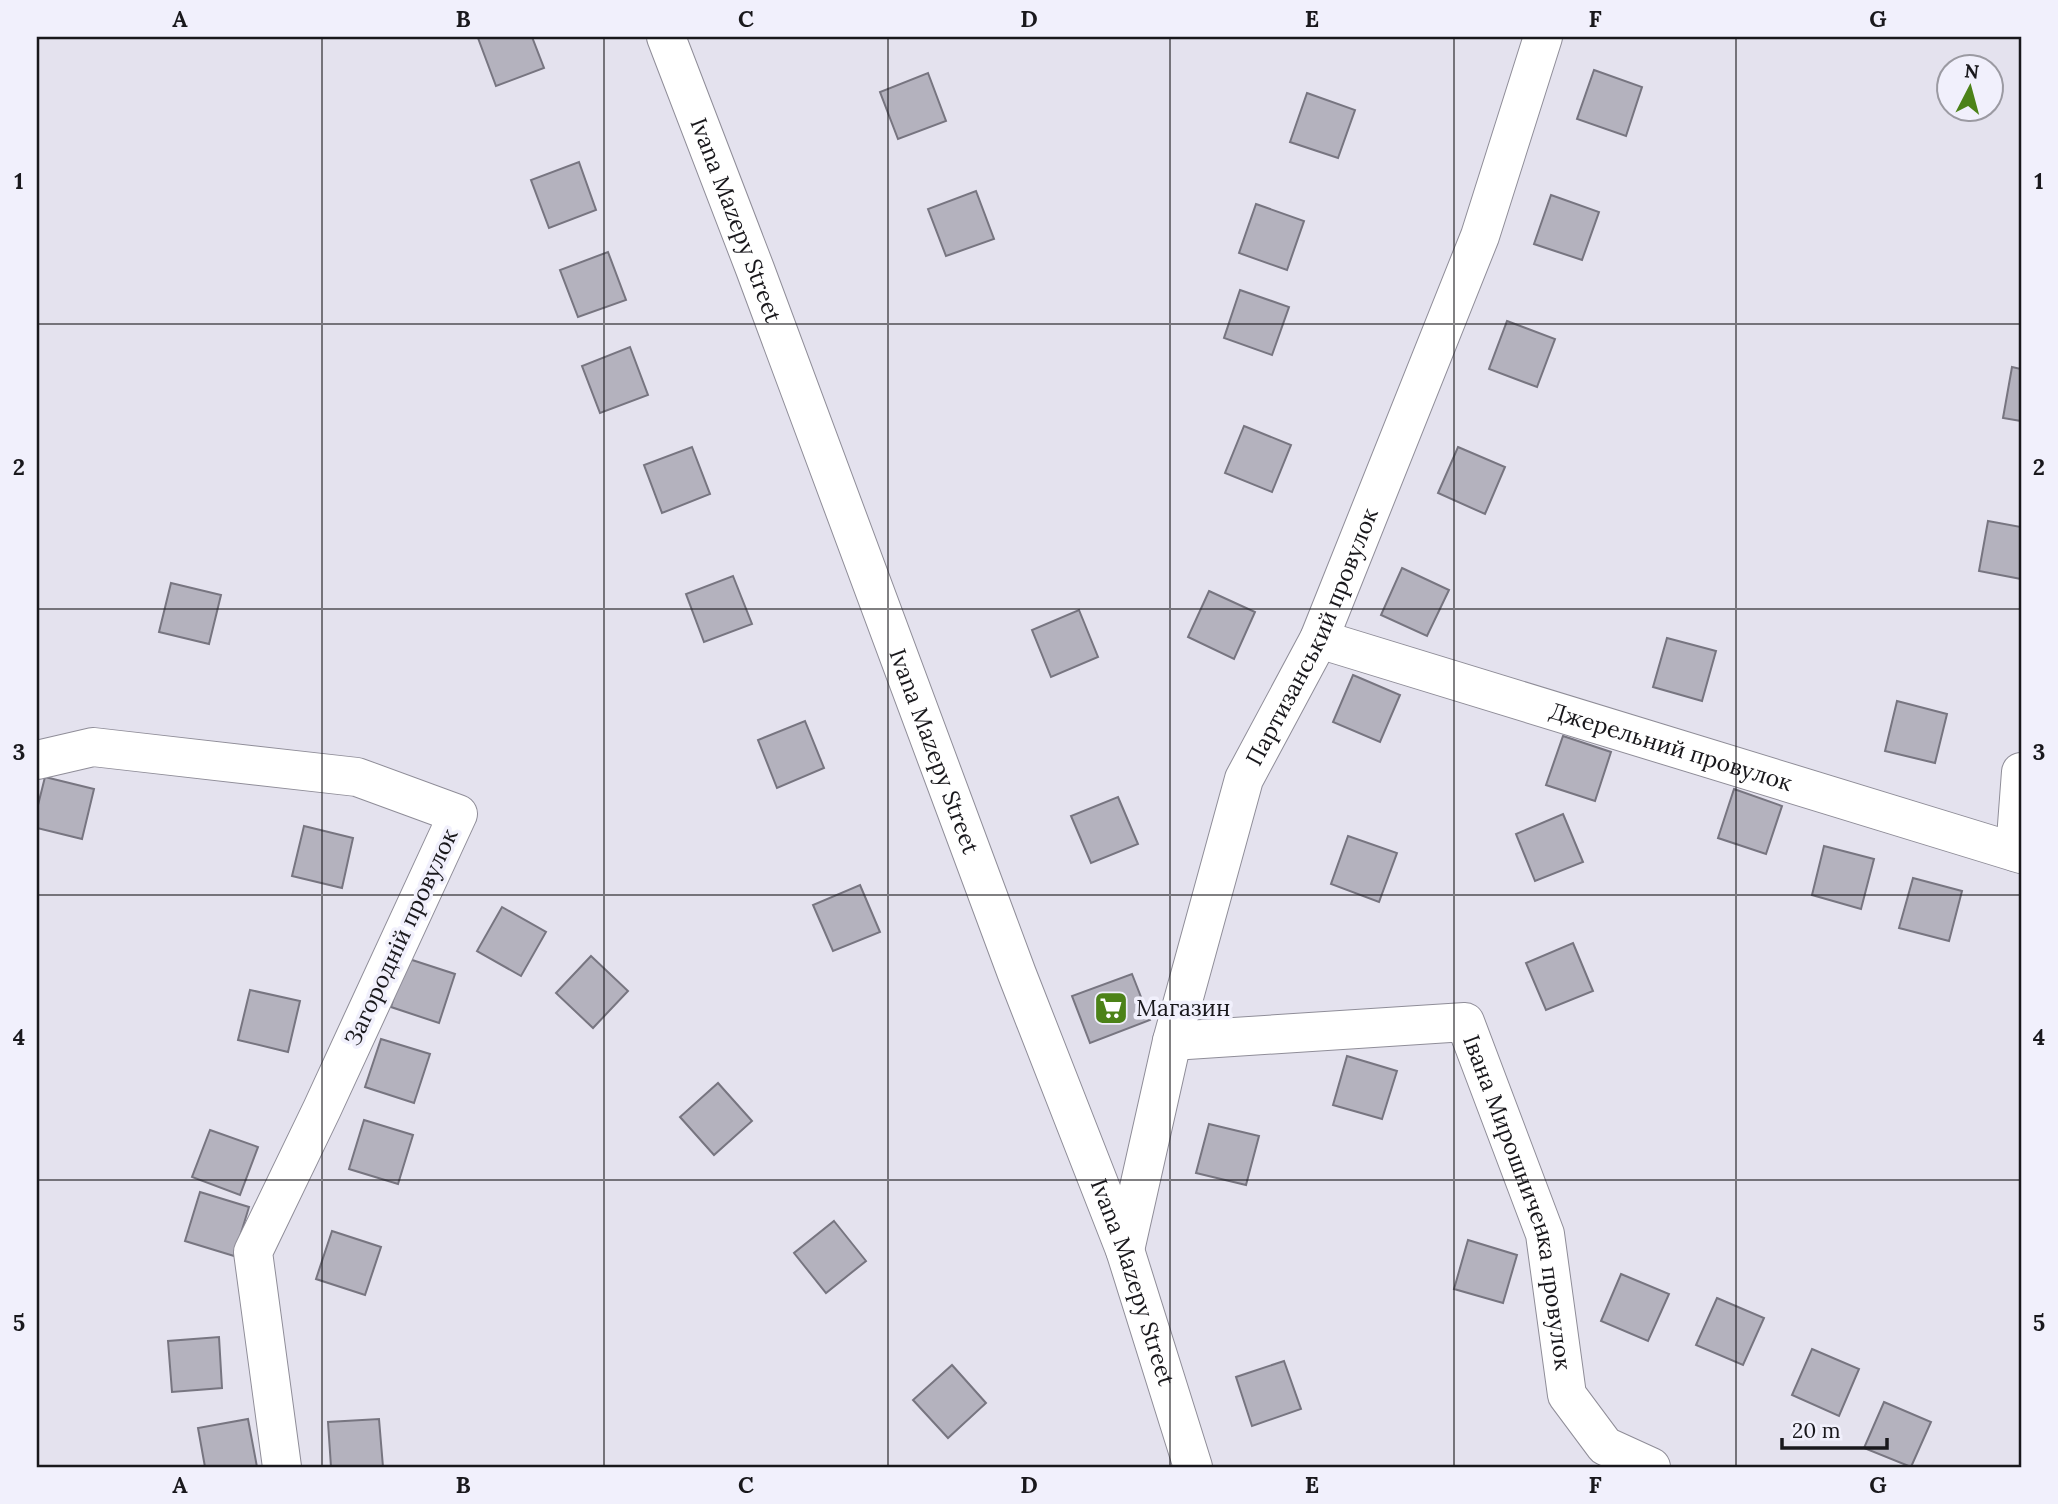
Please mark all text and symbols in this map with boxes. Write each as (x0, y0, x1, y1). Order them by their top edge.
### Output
text: A (172, 4, 188, 33)
text: B (455, 4, 471, 33)
text: C (738, 4, 754, 33)
text: D (1020, 4, 1038, 33)
text: E (1305, 4, 1319, 33)
text: F (1588, 4, 1602, 33)
text: G (1869, 4, 1887, 33)
north arrow (1936, 52, 2006, 122)
text: N (1963, 58, 1981, 84)
street label: Ivana Mazepy Street (684, 114, 789, 326)
text: 1 (14, 166, 24, 195)
text: 1 (2034, 166, 2044, 195)
text: 2 (13, 452, 25, 481)
text: 2 (2033, 452, 2045, 481)
street label: Партизанський провулок (1239, 503, 1384, 770)
street label: Ivana Mazepy Street (883, 645, 986, 858)
street label: Джерельний провулок (1546, 696, 1796, 797)
text: 3 (13, 737, 25, 766)
text: 3 (2033, 737, 2045, 766)
street label: Загородній провулок (337, 823, 464, 1050)
supermarket icon: Магазин (1092, 989, 1130, 1027)
place label: Магазин (1136, 993, 1230, 1022)
text: 4 (13, 1022, 25, 1051)
text: 4 (2033, 1022, 2045, 1051)
street label: Івана Мирошниченка провулок (1457, 1031, 1579, 1373)
street label: Ivana Mazepy Street (1085, 1174, 1182, 1389)
text: 5 (13, 1308, 25, 1337)
text: 5 (2033, 1308, 2045, 1337)
scale bar (1782, 1406, 1886, 1450)
text: 20 m (1792, 1417, 1841, 1444)
text: A (172, 1470, 188, 1499)
text: B (455, 1470, 471, 1499)
text: C (738, 1470, 754, 1499)
text: D (1020, 1470, 1038, 1499)
text: E (1305, 1470, 1319, 1499)
text: F (1588, 1470, 1602, 1499)
text: G (1869, 1470, 1887, 1499)

